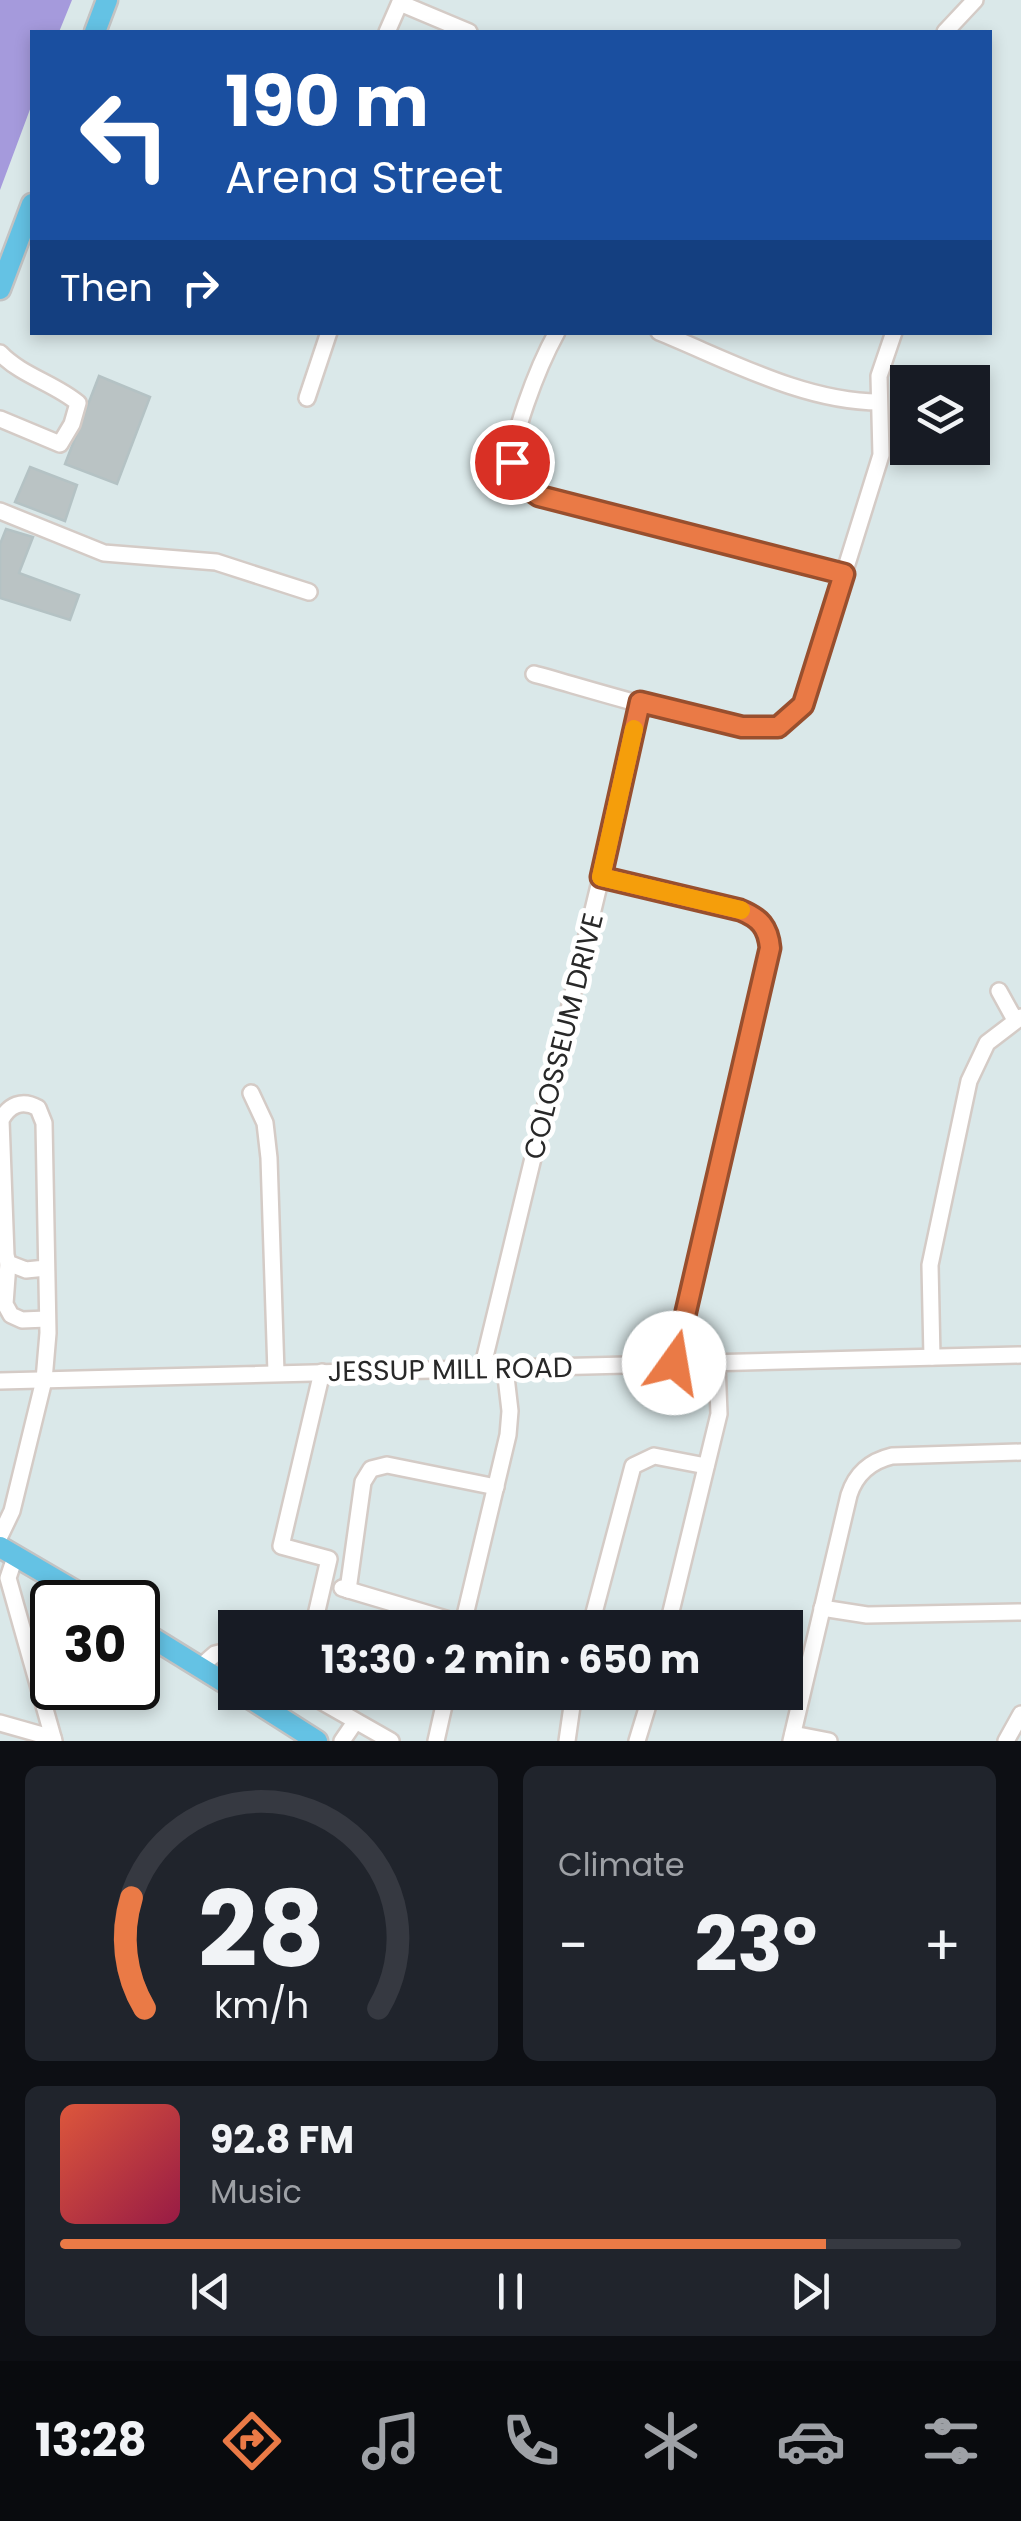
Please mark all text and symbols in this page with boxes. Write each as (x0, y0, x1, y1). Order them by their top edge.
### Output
text: 190 m (225, 52, 429, 151)
icon: left (60, 70, 190, 200)
text: Arena Street (225, 146, 503, 209)
icon: right (173, 260, 228, 315)
text: Then (60, 261, 153, 314)
map controls (890, 365, 990, 465)
button: layers (890, 365, 990, 465)
pin (470, 420, 555, 505)
icon: arrive (485, 435, 540, 490)
street label: COLOSSEUM DRIVE (514, 909, 613, 1163)
position arrow (622, 1311, 726, 1415)
street label: JESSUP MILL ROAD (327, 1348, 573, 1391)
speed limit sign: 30 (30, 1580, 160, 1710)
text: 13:30 · 2 min · 650 m (321, 1633, 700, 1686)
text: Climate (558, 1842, 685, 1887)
text: 28 (198, 1857, 325, 2002)
text: 23° (694, 1892, 817, 1997)
text: − (558, 1907, 588, 1984)
text: + (923, 1907, 961, 1984)
text: km/h (214, 1980, 309, 2031)
text: 92.8 FM (210, 2113, 354, 2166)
text: Music (210, 2169, 302, 2214)
icon: previous (183, 2264, 238, 2319)
icon: pause (483, 2264, 538, 2319)
icon: next (783, 2264, 838, 2319)
icon: directions (217, 2406, 287, 2476)
icon: music (356, 2406, 426, 2476)
icon: phone (496, 2406, 566, 2476)
icon: climate (636, 2406, 706, 2476)
icon: car (776, 2406, 846, 2476)
icon: filters (916, 2406, 986, 2476)
text: 13:28 (35, 2409, 147, 2472)

